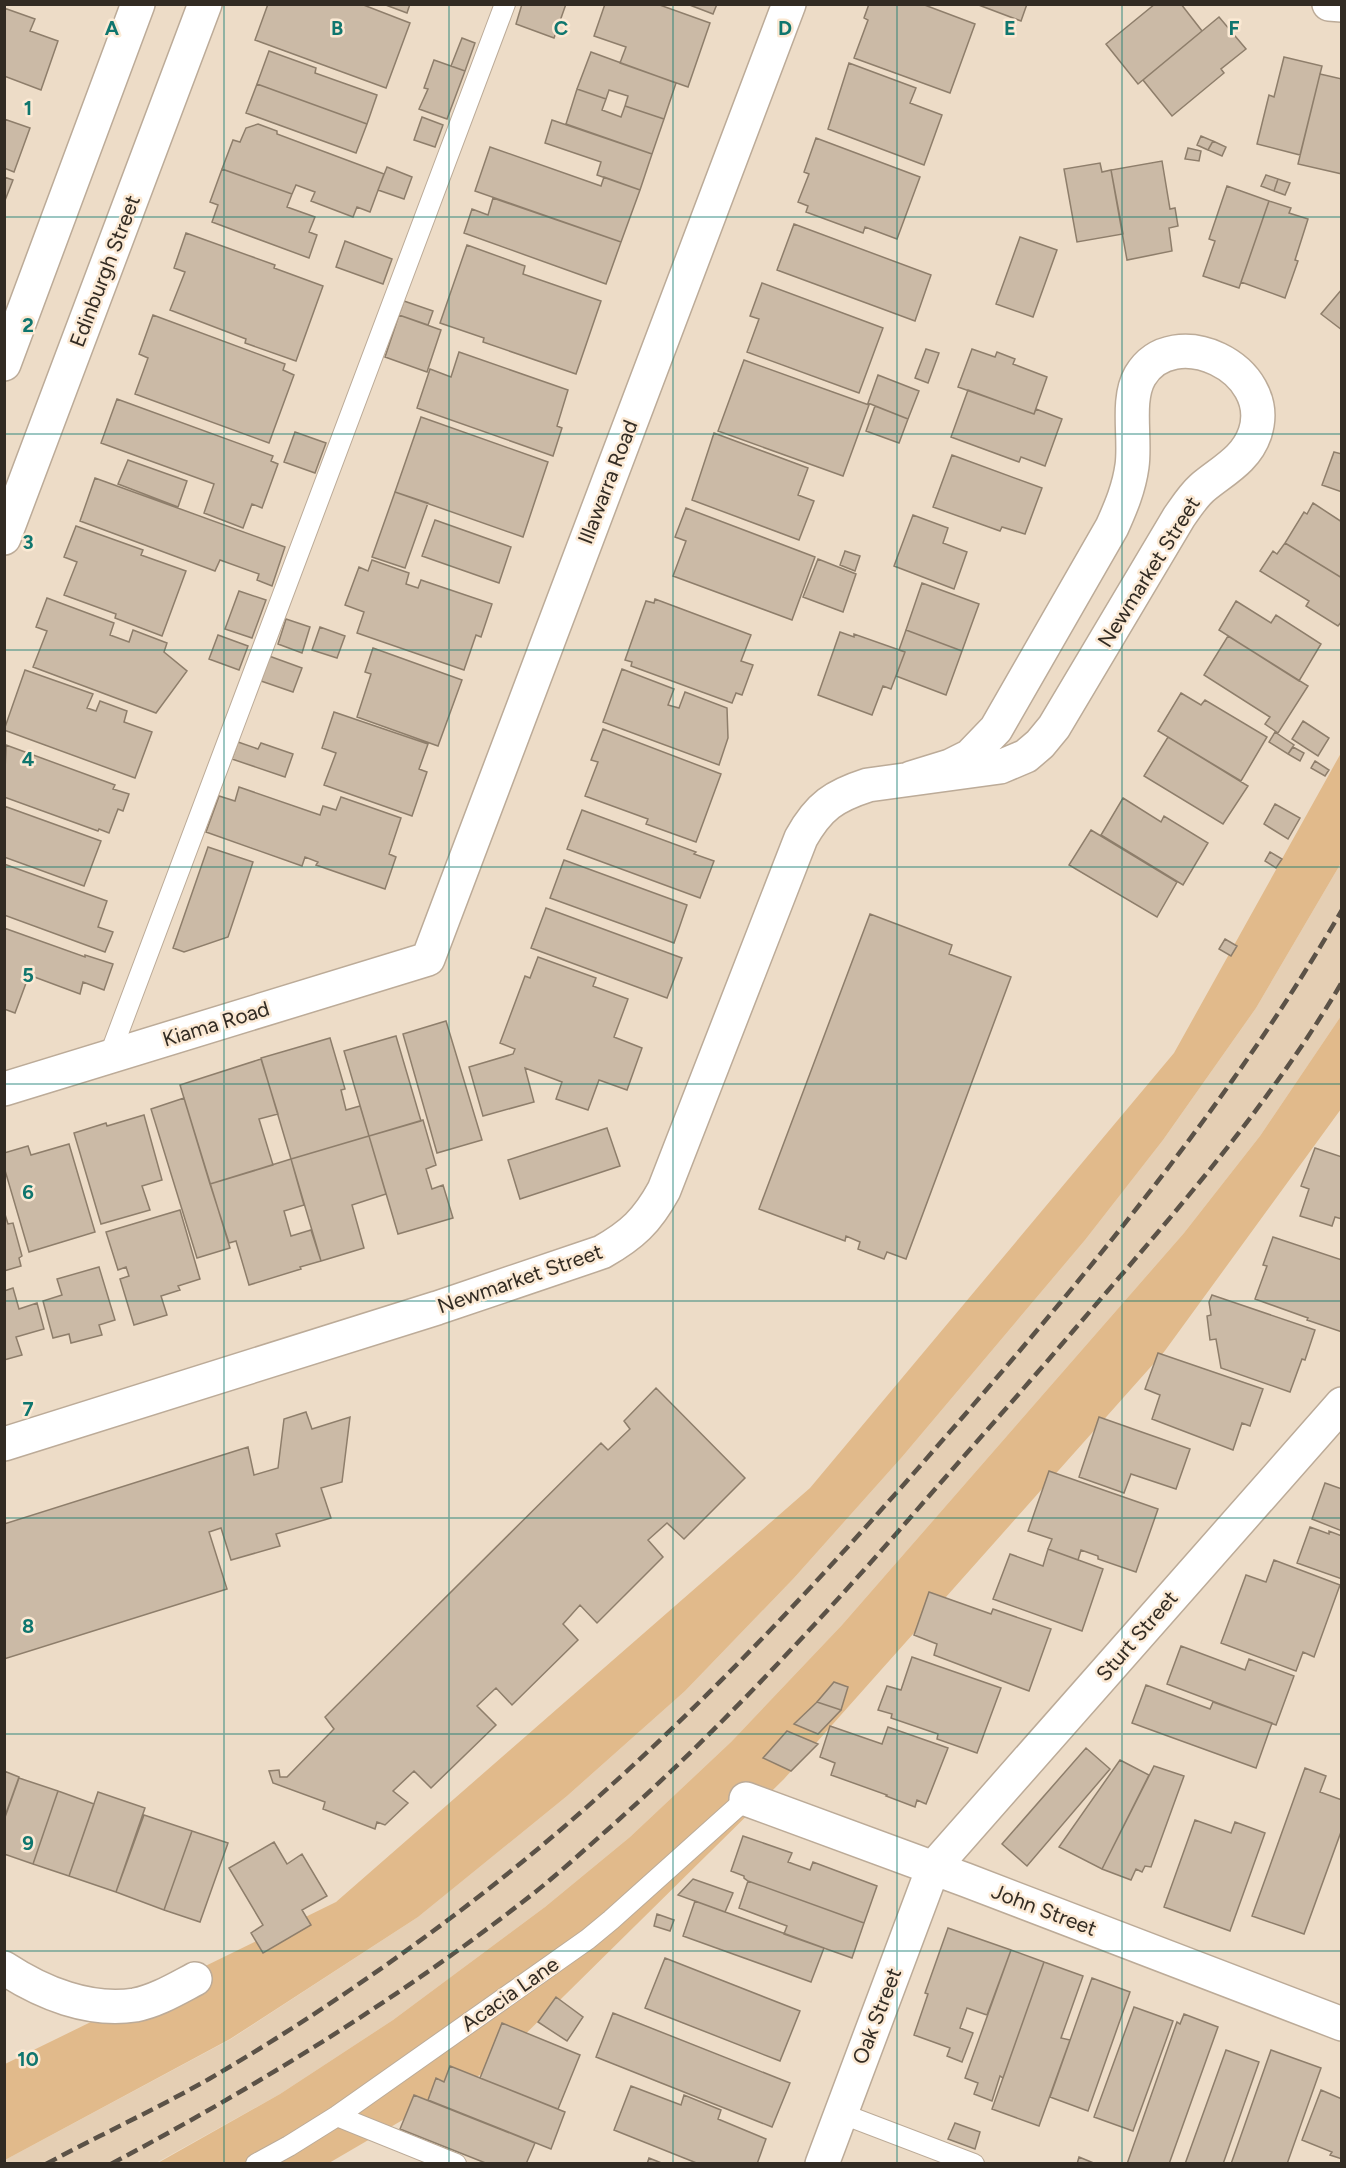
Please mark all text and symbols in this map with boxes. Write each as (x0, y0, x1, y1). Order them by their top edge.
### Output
text: A (105, 16, 120, 40)
text: B (331, 16, 343, 40)
text: C (554, 16, 568, 40)
text: D (778, 16, 792, 40)
text: E (1004, 16, 1016, 40)
text: F (1228, 16, 1240, 40)
text: 1 (24, 96, 32, 120)
street label: Edinburgh Street (64, 191, 145, 350)
text: 2 (22, 313, 34, 337)
street label: Illawarra Road (572, 416, 643, 547)
street label: Newmarket Street (1092, 492, 1205, 652)
text: 3 (22, 530, 34, 554)
text: 4 (22, 747, 35, 771)
text: 5 (22, 963, 34, 987)
street label: Kiama Road (159, 995, 272, 1052)
text: 6 (22, 1180, 34, 1204)
street label: Newmarket Street (434, 1239, 606, 1318)
text: 7 (22, 1397, 34, 1421)
street label: Sturt Street (1091, 1585, 1183, 1686)
text: 8 (22, 1614, 34, 1638)
text: 9 (22, 1831, 34, 1855)
street label: John Street (988, 1878, 1100, 1941)
street label: Acacia Lane (456, 1951, 563, 2036)
street label: Oak Street (847, 1964, 906, 2068)
text: 10 (17, 2047, 39, 2071)

